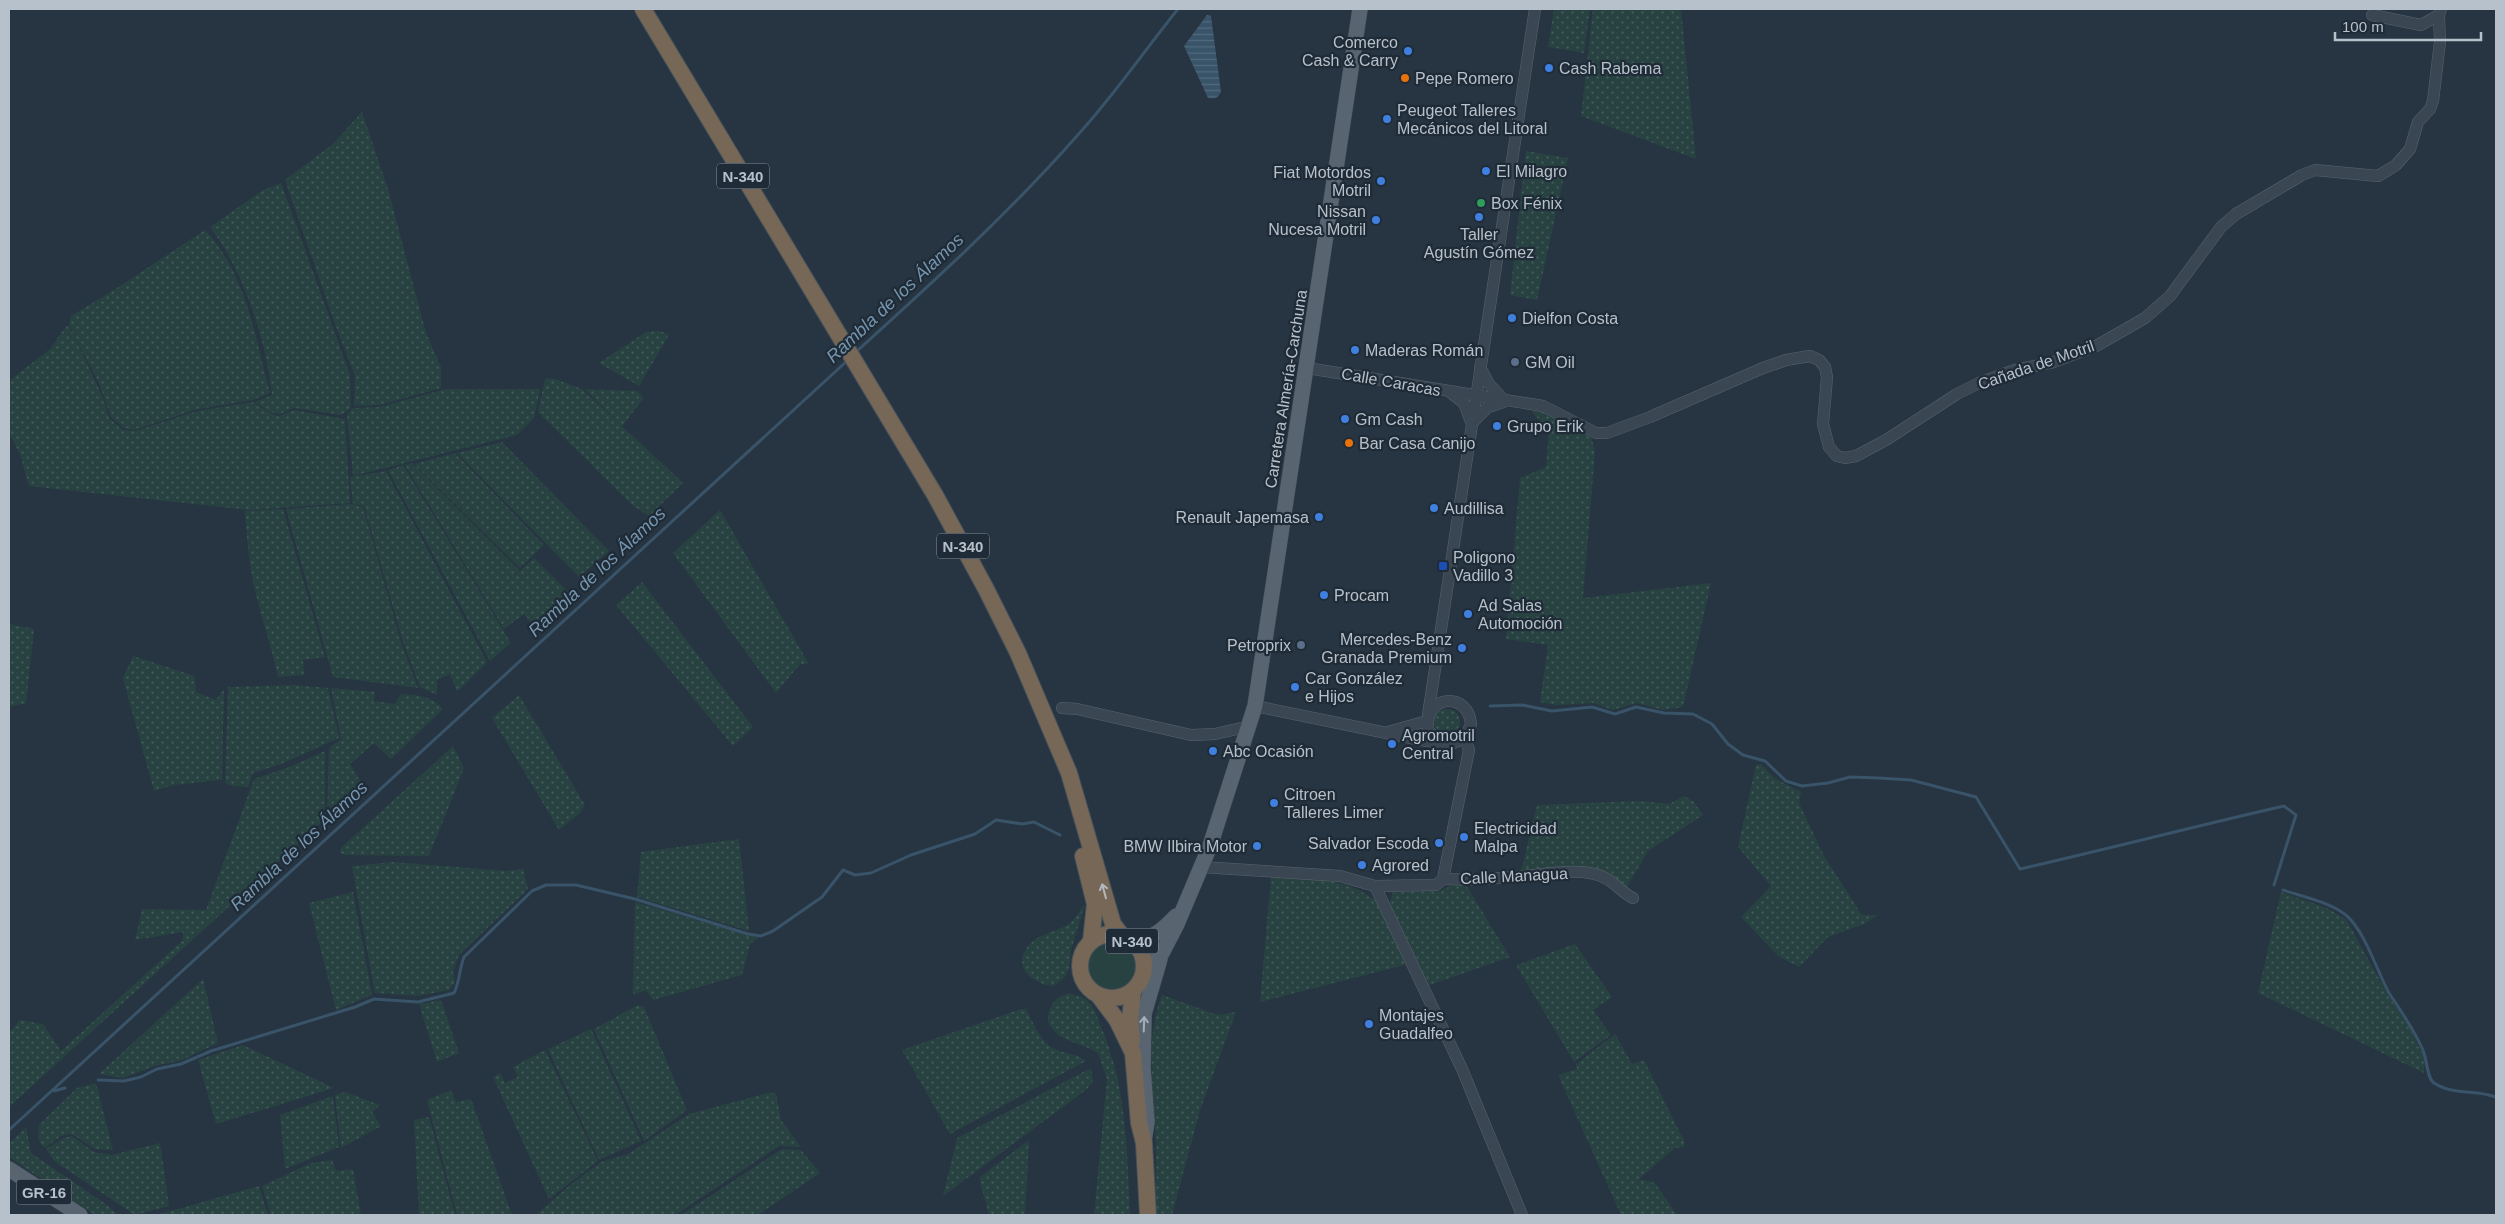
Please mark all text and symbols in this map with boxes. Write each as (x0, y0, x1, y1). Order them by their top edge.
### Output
scale bar (2335, 10, 2481, 42)
text: 100 m (2342, 18, 2384, 35)
place label: Comerco Cash & Carry (1302, 34, 1398, 69)
marker: Comerco Cash & Carry (1402, 45, 1414, 57)
place label: Cash Rabema (1559, 60, 1661, 77)
marker: Cash Rabema (1543, 62, 1555, 74)
place label: Pepe Romero (1415, 70, 1514, 87)
marker: Pepe Romero (1399, 72, 1411, 84)
place label: Peugeot Talleres Mecánicos del Litoral (1397, 102, 1547, 137)
marker: Peugeot Talleres Mecánicos del Litoral (1381, 113, 1393, 125)
place label: El Milagro (1496, 163, 1567, 180)
road number: N-340 (717, 164, 769, 188)
place label: Fiat Motordos Motril (1273, 164, 1371, 199)
marker: El Milagro (1480, 165, 1492, 177)
marker: Fiat Motordos Motril (1375, 175, 1387, 187)
place label: Box Fénix (1491, 195, 1562, 212)
marker: Box Fénix (1475, 197, 1487, 209)
place label: Nissan Nucesa Motril (1268, 203, 1366, 238)
marker: Taller Agustín Gómez (1473, 211, 1485, 223)
marker: Nissan Nucesa Motril (1370, 214, 1382, 226)
place label: Taller Agustín Gómez (1424, 226, 1534, 261)
water label: Rambla de los Álamos (822, 229, 968, 367)
street label: Carretera Almería-Carchuna (1262, 288, 1310, 490)
place label: Dielfon Costa (1522, 310, 1618, 327)
marker: Dielfon Costa (1506, 312, 1518, 324)
street label: Cañada de Motril (1976, 337, 2096, 393)
place label: Maderas Román (1365, 342, 1483, 359)
marker: Maderas Román (1349, 344, 1361, 356)
place label: GM Oil (1525, 354, 1575, 371)
marker: GM Oil (1509, 356, 1521, 368)
street label: Calle Caracas (1340, 365, 1442, 399)
place label: Gm Cash (1355, 411, 1423, 428)
marker: Gm Cash (1339, 413, 1351, 425)
place label: Grupo Erik (1507, 418, 1584, 435)
marker: Grupo Erik (1491, 420, 1503, 432)
place label: Bar Casa Canijo (1359, 435, 1476, 452)
marker: Bar Casa Canijo (1343, 437, 1355, 449)
place label: Audillisa (1444, 500, 1504, 517)
marker: Audillisa (1428, 502, 1440, 514)
water label: Rambla de los Álamos (524, 503, 670, 641)
place label: Renault Japemasa (1176, 509, 1309, 526)
marker: Renault Japemasa (1313, 511, 1325, 523)
road number: N-340 (937, 534, 989, 558)
place label: Poligono Vadillo 3 (1453, 549, 1515, 584)
marker: Poligono Vadillo 3 (1437, 560, 1449, 572)
place label: Procam (1334, 587, 1389, 604)
marker: Procam (1318, 589, 1330, 601)
place label: Ad Salas Automoción (1478, 597, 1563, 632)
marker: Ad Salas Automoción (1462, 608, 1474, 620)
place label: Mercedes-Benz Granada Premium (1321, 631, 1452, 666)
place label: Petroprix (1227, 637, 1291, 654)
marker: Petroprix (1295, 639, 1307, 651)
marker: Mercedes-Benz Granada Premium (1456, 642, 1468, 654)
place label: Car González e Hijos (1305, 670, 1403, 705)
marker: Car González e Hijos (1289, 681, 1301, 693)
place label: Agromotril Central (1402, 727, 1475, 762)
marker: Agromotril Central (1386, 738, 1398, 750)
place label: Abc Ocasión (1223, 743, 1314, 760)
marker: Abc Ocasión (1207, 745, 1219, 757)
water label: Rambla de los Álamos (226, 777, 372, 915)
place label: Citroen Talleres Limer (1284, 786, 1384, 821)
marker: Citroen Talleres Limer (1268, 797, 1280, 809)
place label: Electricidad Malpa (1474, 820, 1557, 855)
marker: Electricidad Malpa (1458, 831, 1470, 843)
place label: Salvador Escoda (1308, 835, 1429, 852)
marker: Salvador Escoda (1433, 837, 1445, 849)
place label: BMW Ilbira Motor (1123, 838, 1248, 855)
marker: BMW Ilbira Motor (1251, 840, 1263, 852)
place label: Agrored (1372, 857, 1429, 874)
marker: Agrored (1356, 859, 1368, 871)
street label: Calle Managua (1460, 865, 1568, 887)
one-way arrow (1099, 884, 1109, 900)
road number: N-340 (1106, 928, 1158, 954)
place label: Montajes Guadalfeo (1379, 1007, 1453, 1042)
one-way arrow (1139, 1017, 1149, 1033)
marker: Montajes Guadalfeo (1363, 1018, 1375, 1030)
road number: GR-16 (17, 1180, 72, 1204)

